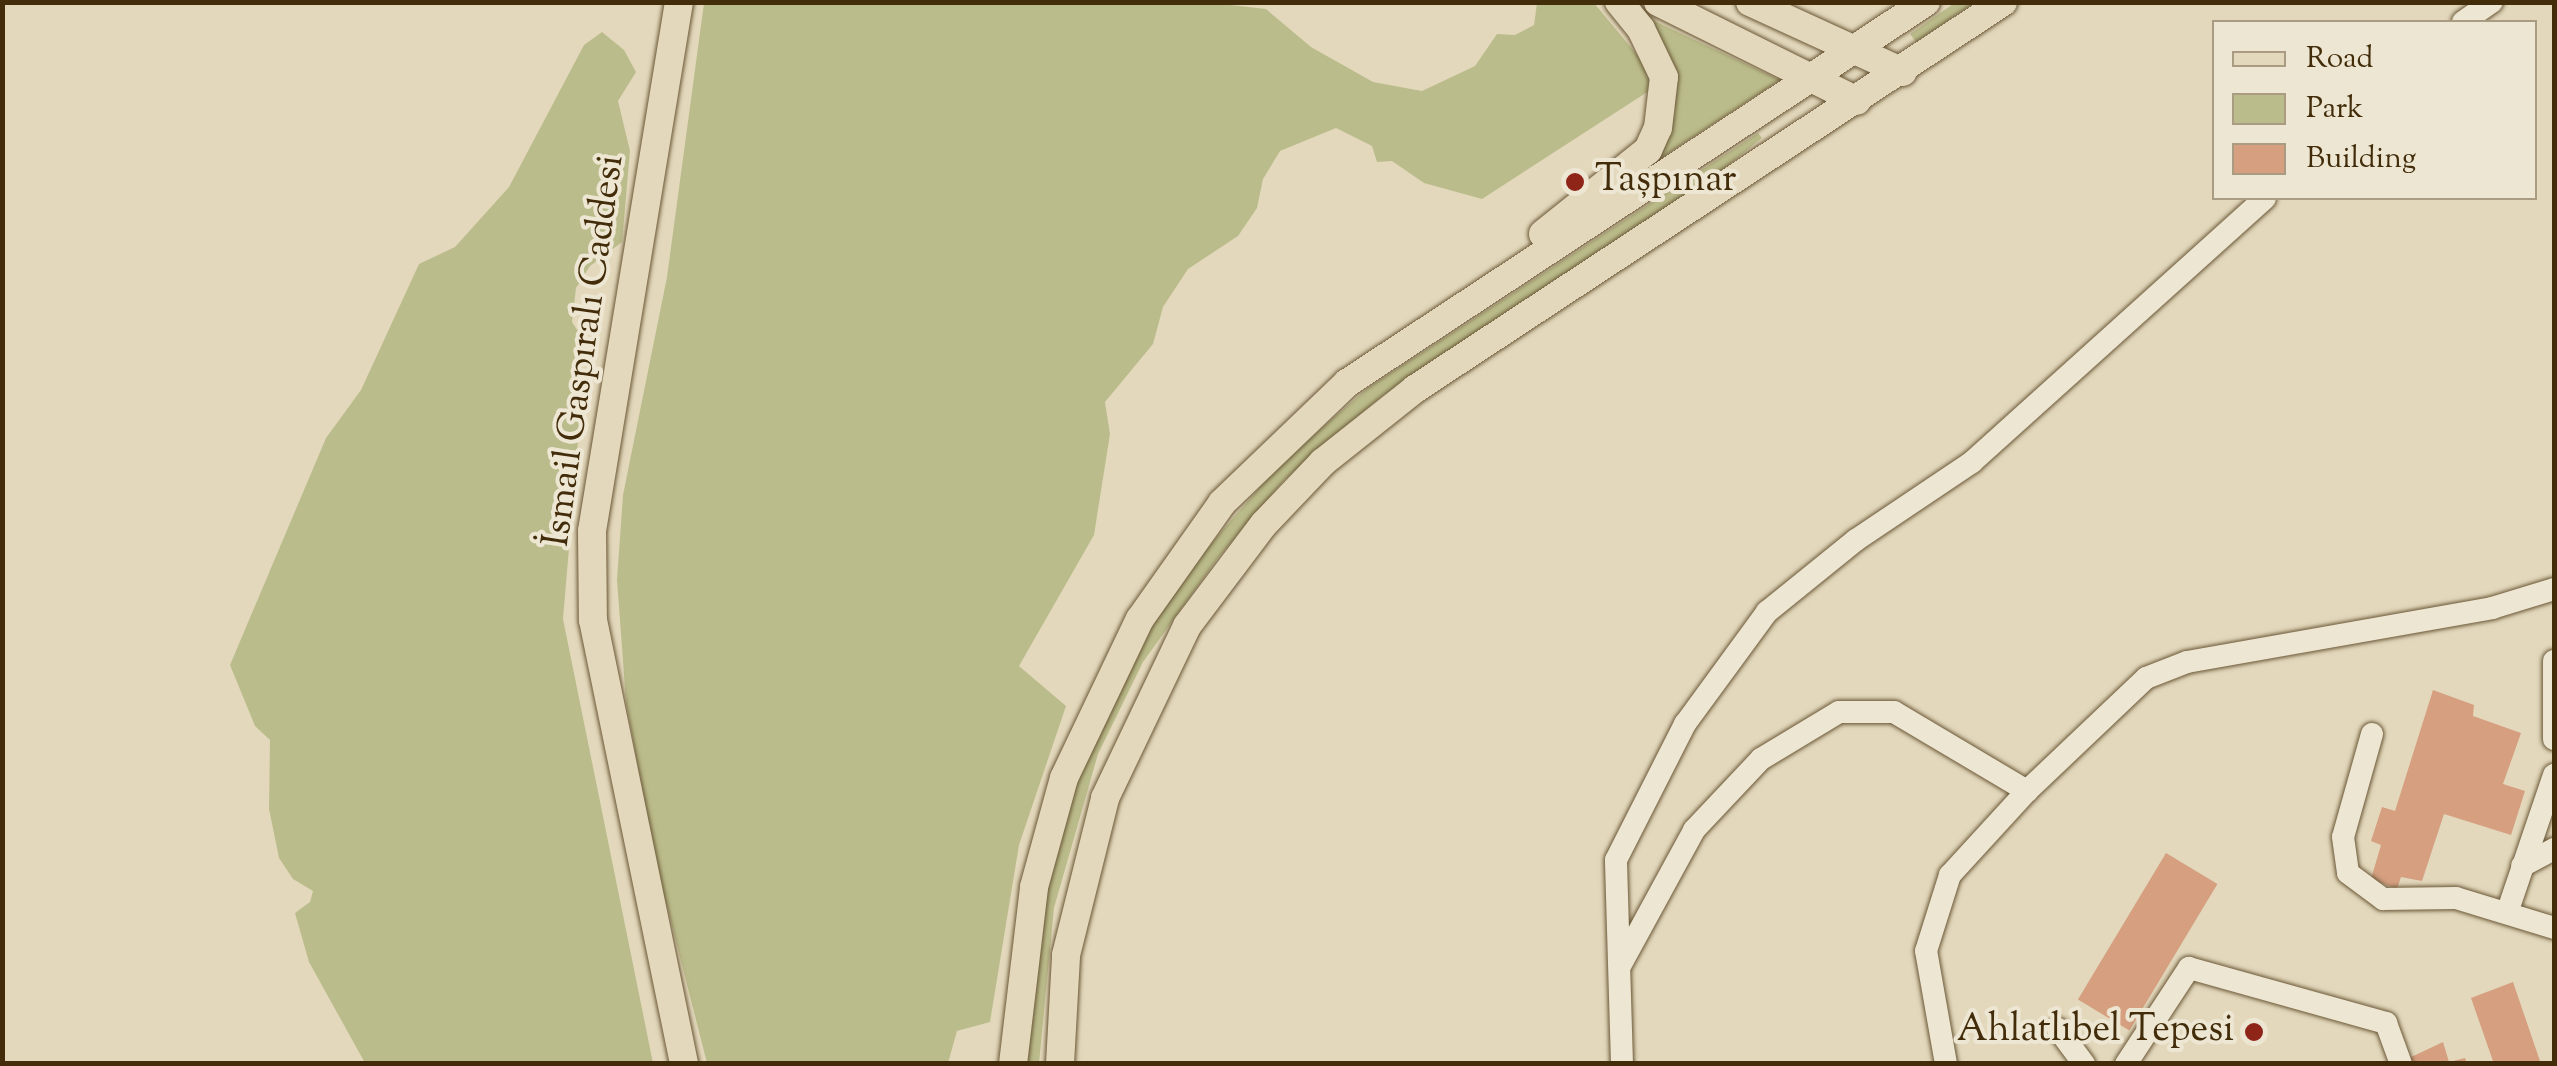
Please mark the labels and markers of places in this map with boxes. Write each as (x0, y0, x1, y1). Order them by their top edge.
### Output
place label: Taşpınar (1595, 159, 1736, 205)
marker: Taşpınar (1564, 171, 1586, 193)
place label: Ahlatlıbel Tepesi (1957, 1009, 2234, 1055)
marker: Ahlatlıbel Tepesi (2243, 1021, 2265, 1043)

